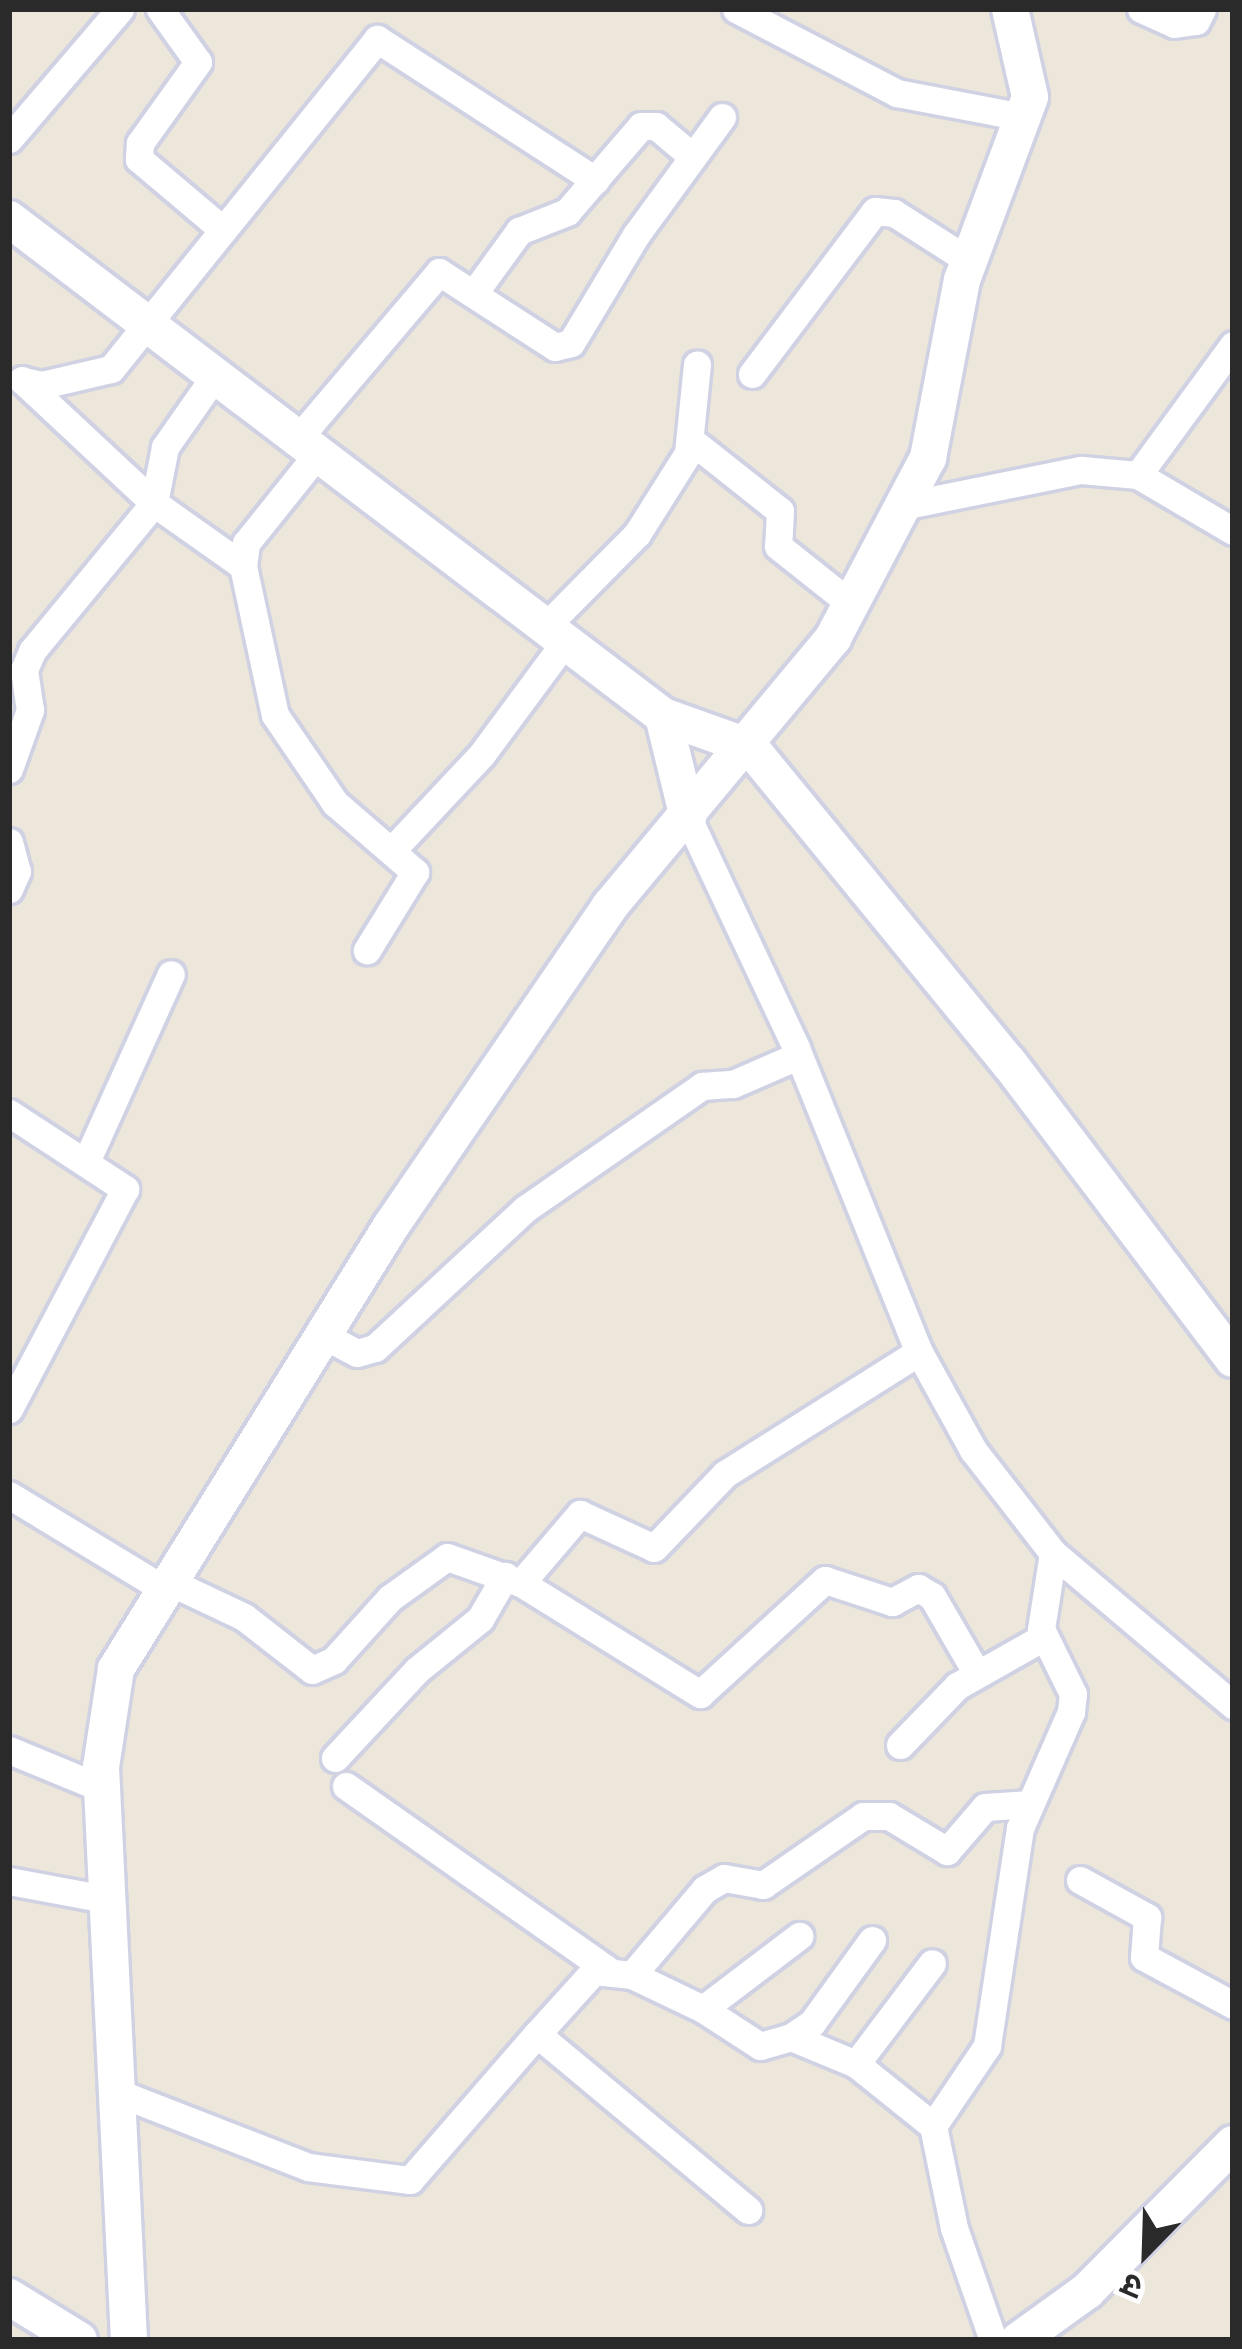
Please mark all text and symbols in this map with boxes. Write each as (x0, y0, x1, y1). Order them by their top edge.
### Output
north arrow (1086, 2193, 1206, 2313)
text: उ (1114, 2263, 1149, 2310)

